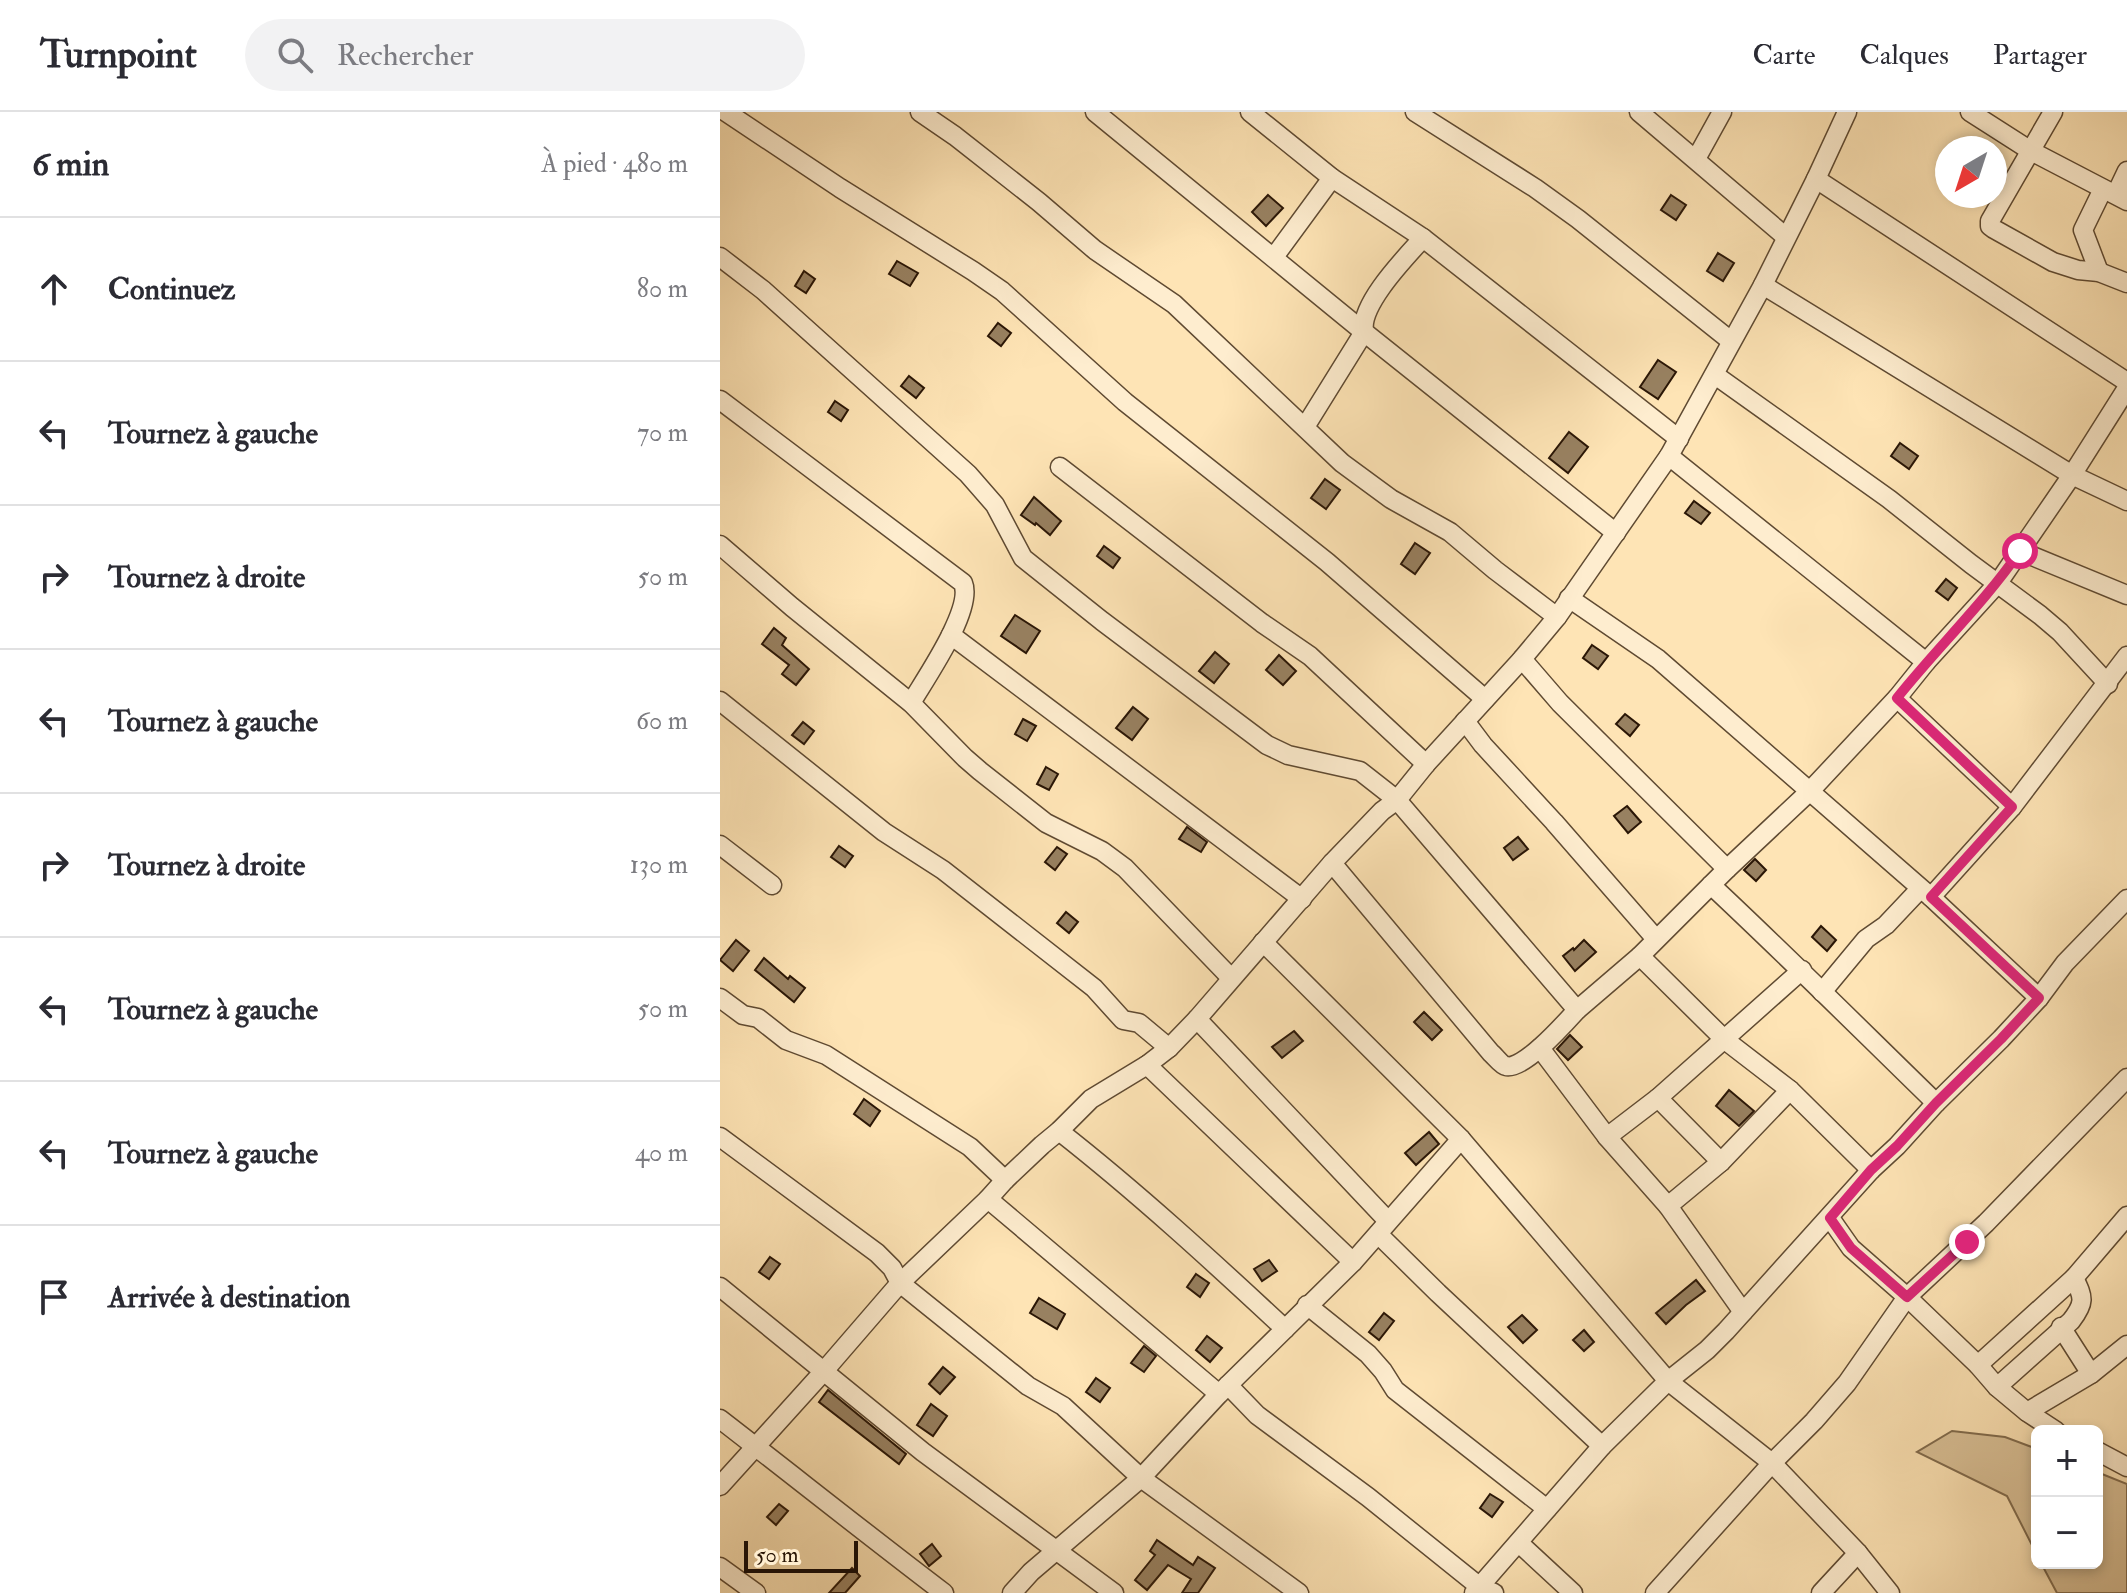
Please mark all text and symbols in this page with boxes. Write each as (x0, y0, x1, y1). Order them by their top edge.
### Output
search box (245, 19, 805, 91)
text: Turnpoint (40, 31, 197, 79)
icon: search (273, 33, 317, 77)
text: Rechercher (337, 37, 474, 74)
text: Carte (1752, 38, 1816, 73)
text: Calques (1860, 38, 1949, 73)
text: Partager (1993, 38, 2087, 73)
north arrow (1935, 136, 2007, 208)
text: 6 min (32, 143, 109, 186)
text: À pied · 480 m (541, 148, 688, 180)
icon: ahead (32, 267, 76, 311)
text: Continuez (108, 271, 235, 308)
text: 80 m (637, 273, 688, 305)
icon: left (32, 411, 76, 455)
text: Tournez à gauche (108, 415, 318, 452)
text: 70 m (637, 417, 688, 449)
route start (2002, 533, 2038, 569)
icon: right (32, 555, 76, 599)
text: Tournez à droite (108, 559, 305, 596)
text: 50 m (638, 561, 688, 593)
icon: left (32, 699, 76, 743)
text: Tournez à gauche (108, 703, 318, 740)
text: 60 m (636, 705, 688, 737)
icon: right (32, 843, 76, 887)
text: Tournez à droite (108, 847, 305, 884)
text: 130 m (630, 849, 688, 881)
icon: left (32, 987, 76, 1031)
text: Tournez à gauche (108, 991, 318, 1028)
text: 50 m (638, 993, 688, 1025)
icon: left (32, 1131, 76, 1175)
text: Tournez à gauche (108, 1135, 318, 1172)
text: 40 m (635, 1137, 688, 1169)
route end (1949, 1224, 1985, 1260)
icon: arrive (32, 1275, 76, 1319)
text: Arrivée à destination (108, 1279, 351, 1316)
map controls (2031, 1425, 2103, 1569)
button: + (2031, 1425, 2103, 1497)
button: − (2031, 1497, 2103, 1569)
scale bar (744, 1537, 858, 1573)
text: 50 m (756, 1541, 798, 1569)

